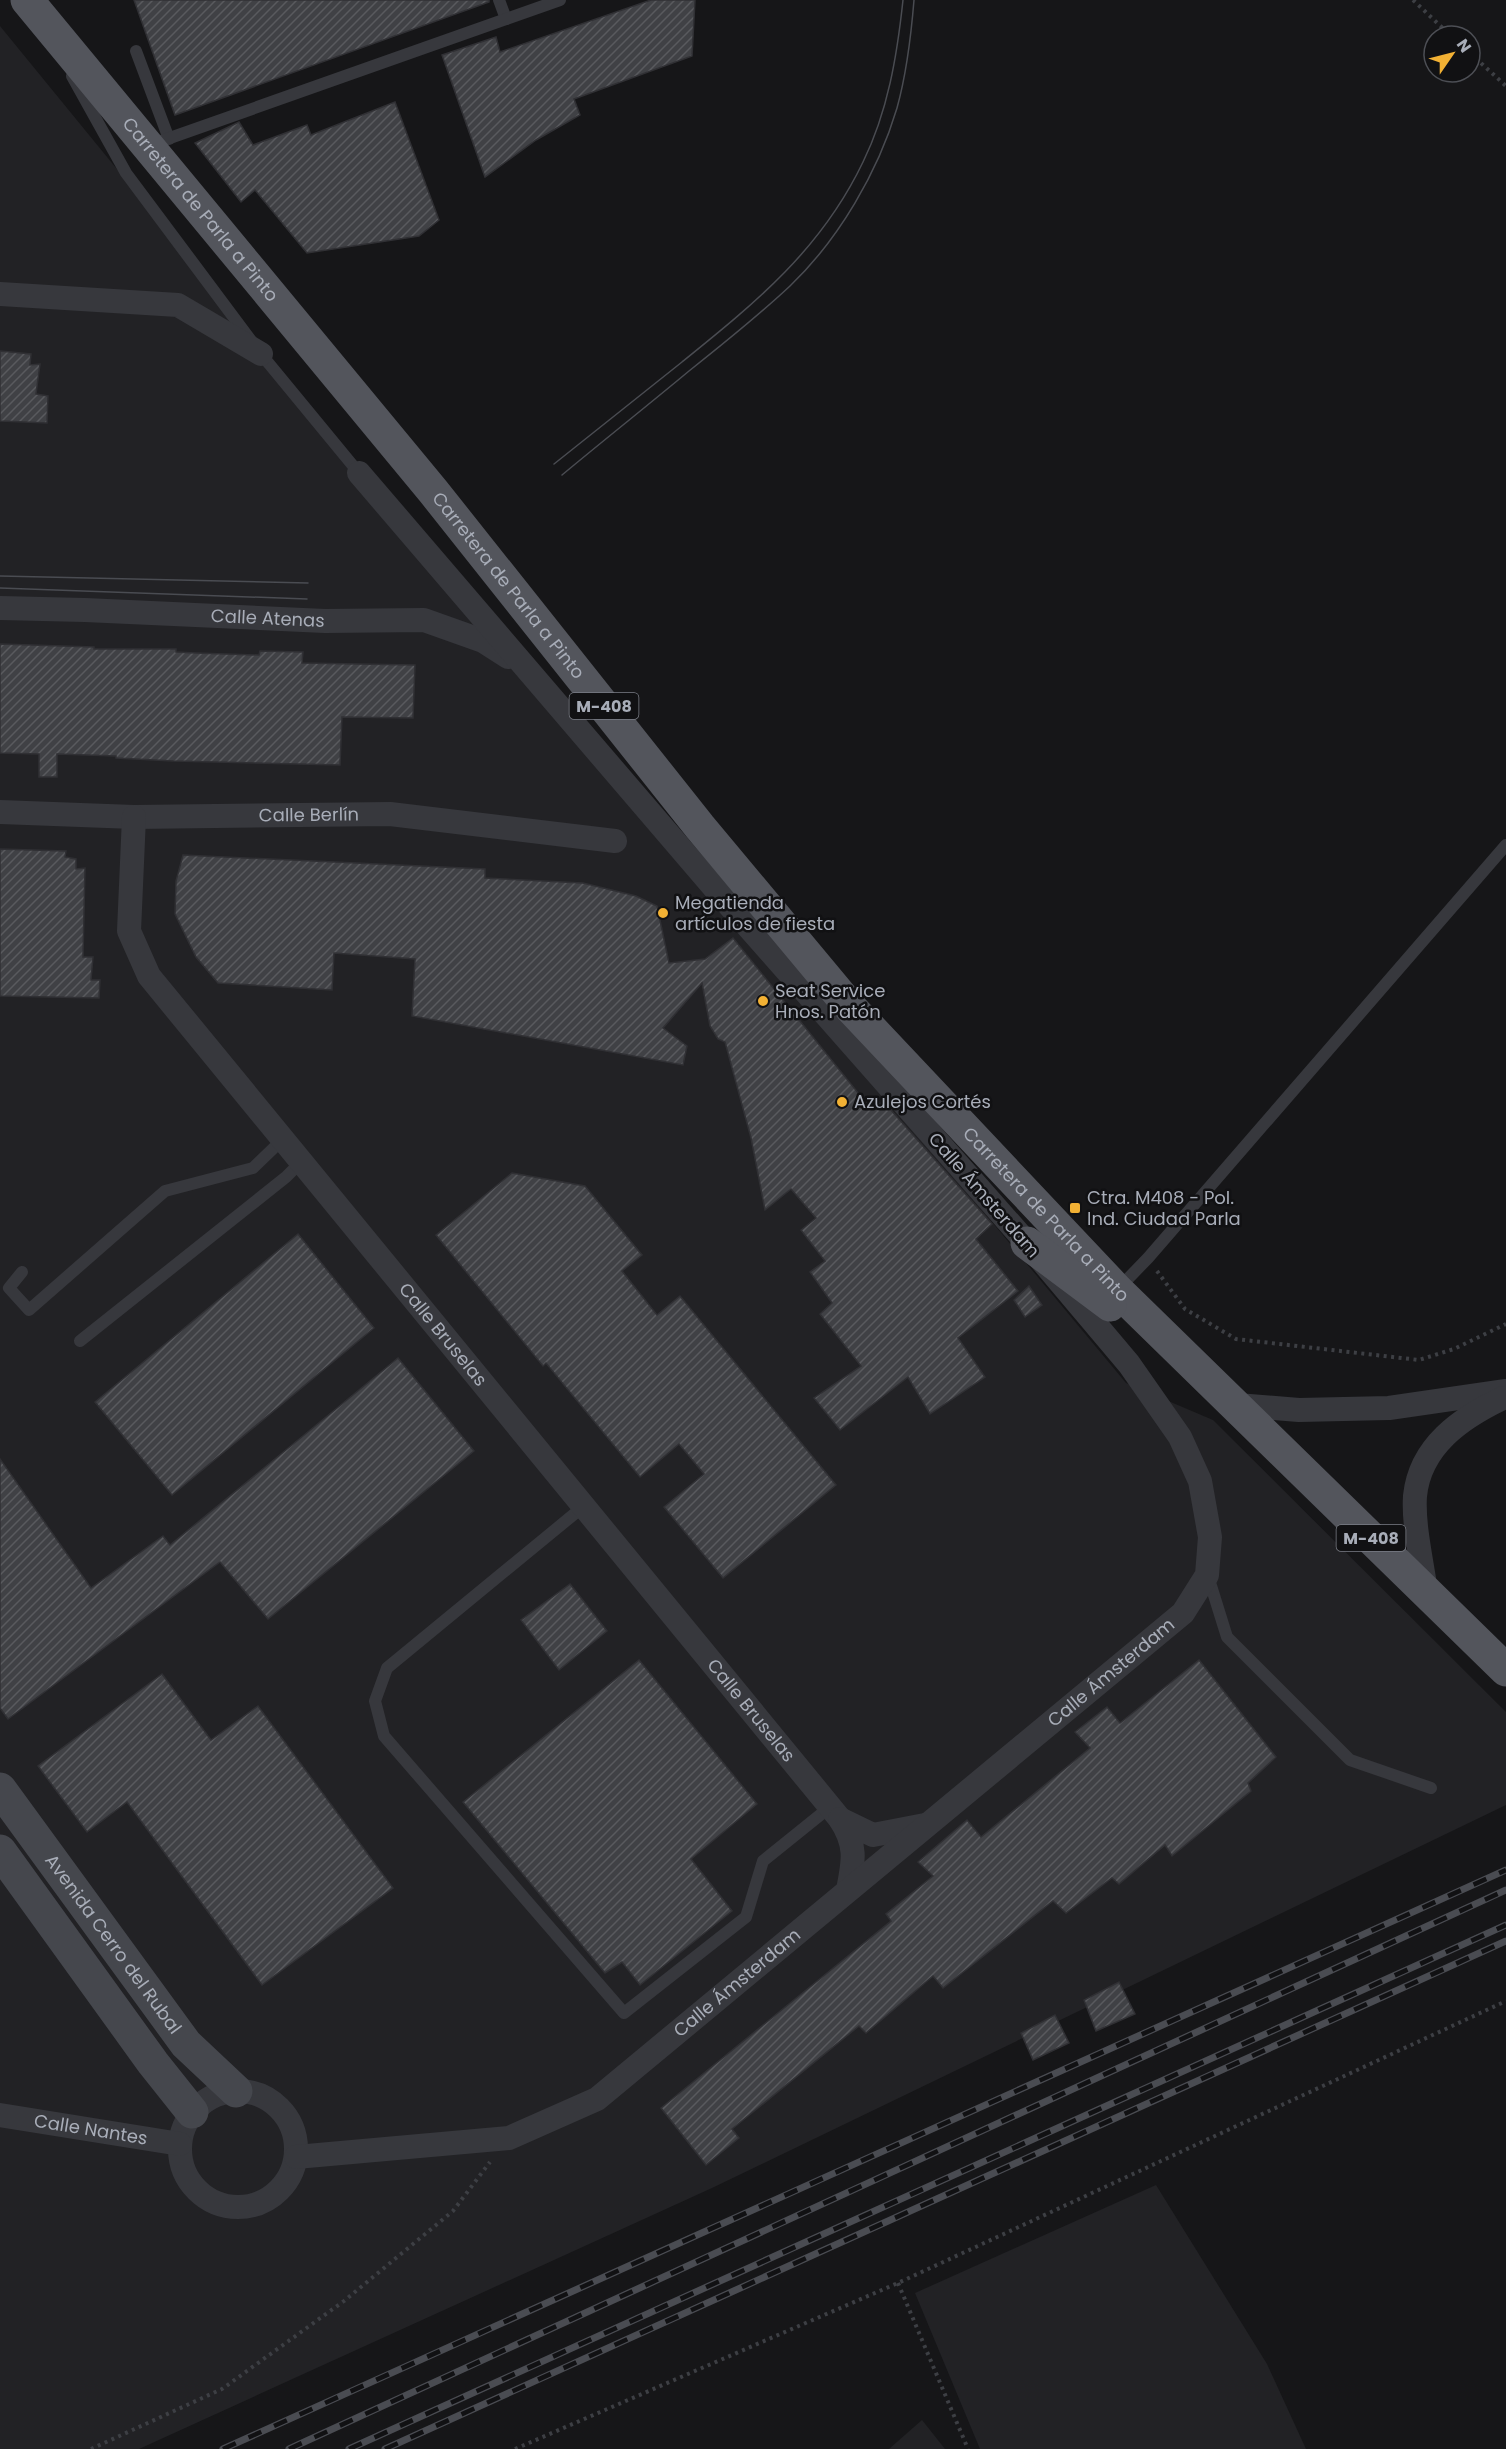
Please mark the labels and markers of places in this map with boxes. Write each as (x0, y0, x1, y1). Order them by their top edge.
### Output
place label: Megatienda artículos de fiesta (675, 890, 835, 936)
marker: Megatienda artículos de fiesta (656, 906, 670, 920)
place label: Seat Service Hnos. Patón (775, 978, 885, 1024)
marker: Seat Service Hnos. Patón (756, 994, 770, 1008)
place label: Azulejos Cortés (854, 1089, 991, 1114)
marker: Azulejos Cortés (835, 1095, 849, 1109)
place label: Ctra. M408 - Pol. Ind. Ciudad Parla (1087, 1185, 1241, 1231)
marker: Ctra. M408 - Pol. Ind. Ciudad Parla (1068, 1201, 1082, 1215)

